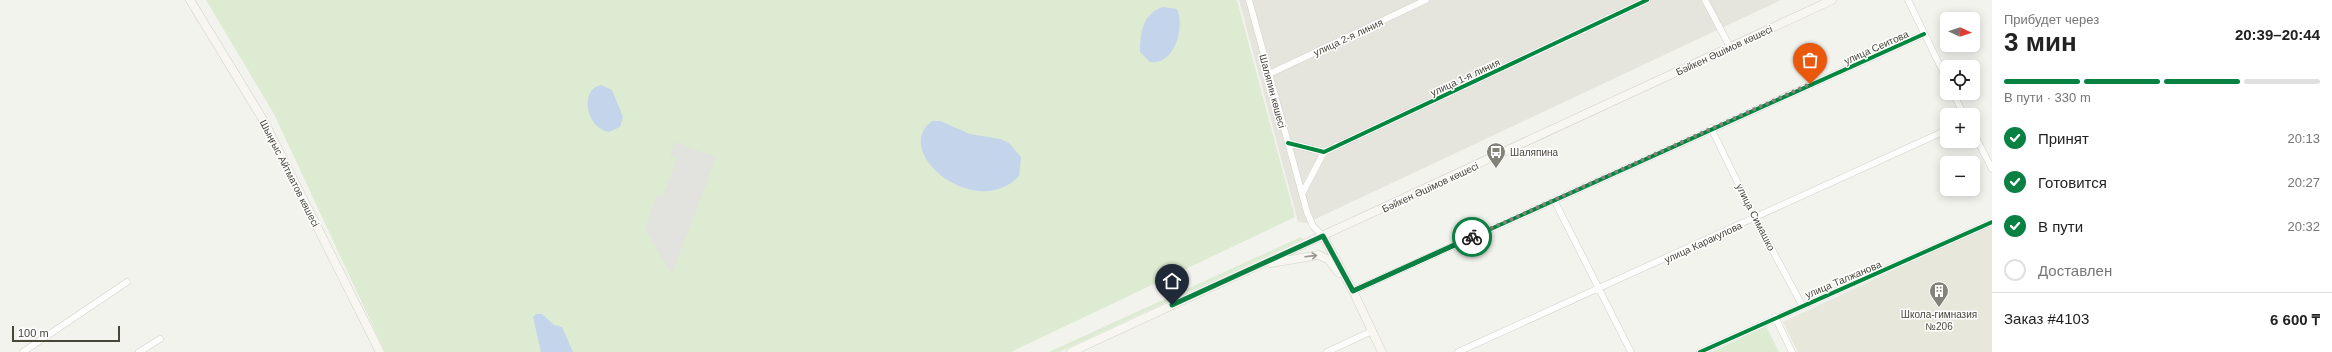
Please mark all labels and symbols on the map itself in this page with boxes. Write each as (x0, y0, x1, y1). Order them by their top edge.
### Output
north arrow (1940, 12, 1980, 52)
street label: улица 2-я линия (1312, 17, 1385, 58)
street label: Бәйкен Әшімов көшесі (1674, 23, 1774, 78)
street label: улица Сеитова (1842, 28, 1911, 67)
pin (1793, 43, 1827, 84)
street label: Шаляпин көшесі (1257, 53, 1288, 129)
street label: улица 1-я линия (1429, 57, 1502, 98)
street label: Шыңғыс Айтматов көшесі (258, 118, 321, 228)
bus stop icon: Шаляпина (1485, 141, 1507, 169)
place label: Шаляпина (1510, 147, 1559, 158)
street label: Бәйкен Әшімов көшесі (1380, 160, 1480, 215)
street label: улица Симашко (1734, 182, 1777, 253)
courier (1452, 217, 1492, 257)
street label: улица Каракулова (1663, 219, 1744, 265)
one-way arrow (1304, 252, 1317, 260)
street label: улица Талжанова (1804, 258, 1883, 300)
pin (1155, 264, 1189, 305)
building icon: Школа-гимназия №206 (1928, 280, 1950, 308)
place label: Школа-гимназия №206 (1901, 309, 1977, 332)
scale bar (12, 324, 120, 343)

